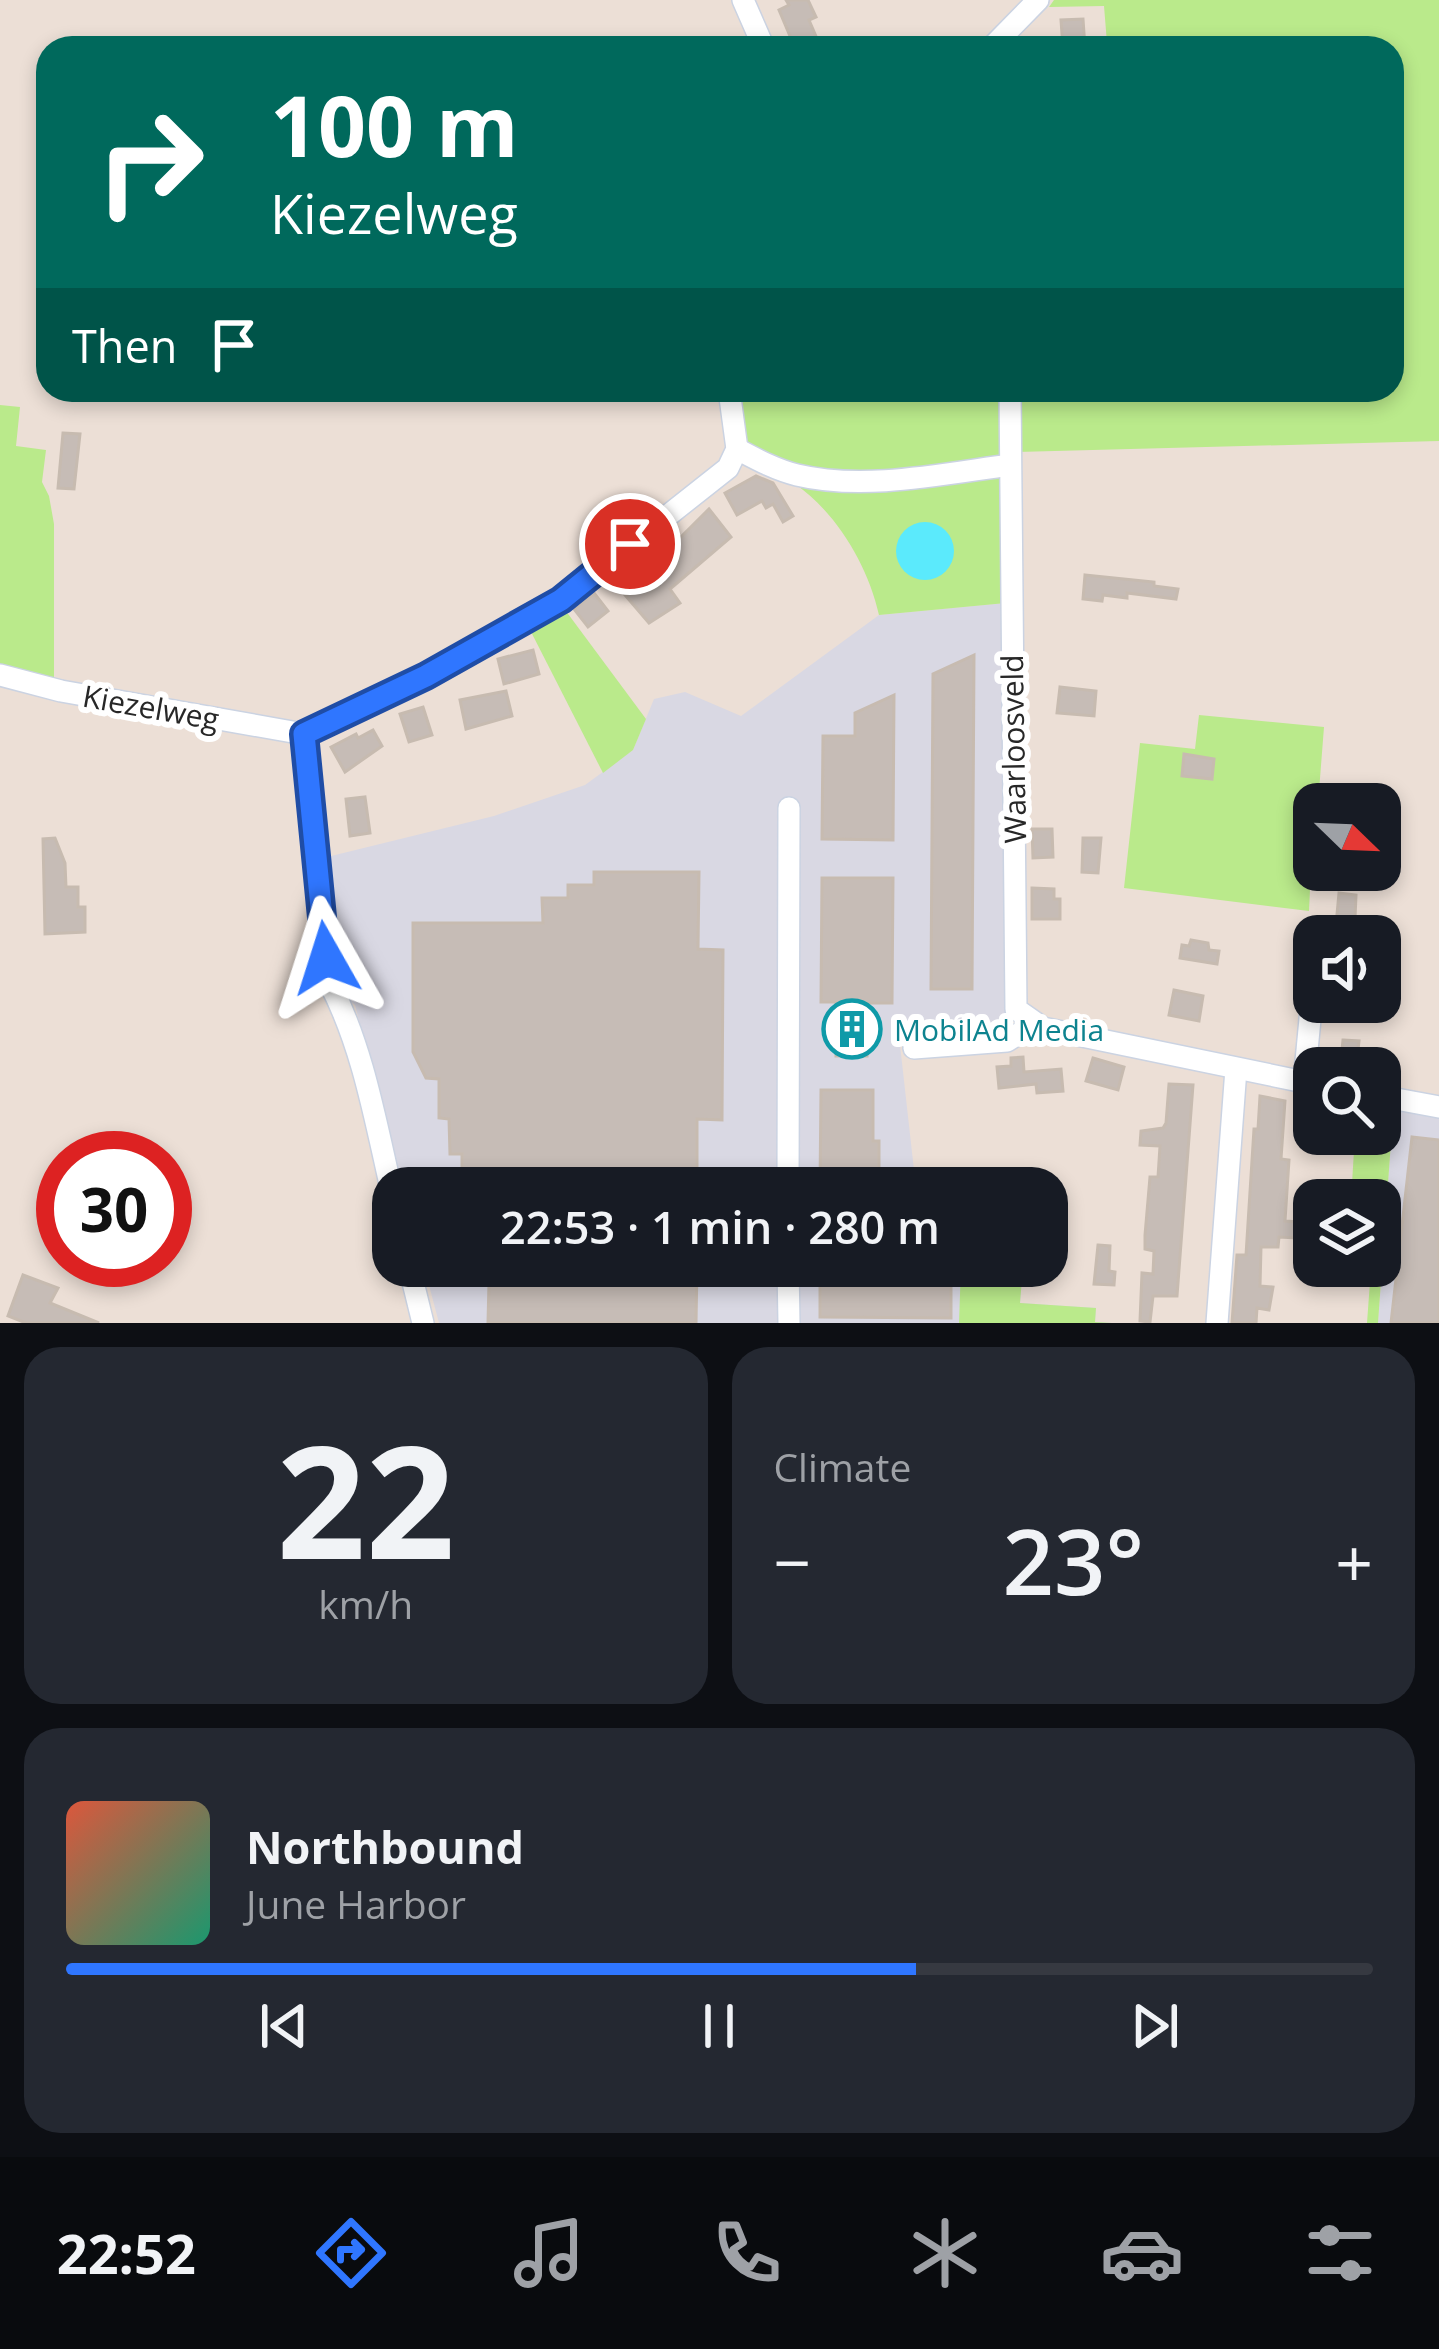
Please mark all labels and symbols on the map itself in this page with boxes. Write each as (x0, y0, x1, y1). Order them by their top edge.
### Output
pin (579, 493, 681, 595)
street label: Waarloosveld (991, 654, 1035, 844)
street label: Kiezelweg (80, 675, 222, 739)
north arrow (1293, 783, 1401, 891)
position arrow (263, 895, 389, 1021)
building icon: MobilAd Media (821, 998, 883, 1060)
place label: MobilAd Media (894, 1009, 1104, 1050)
speed limit sign: 30 (36, 1131, 192, 1287)

